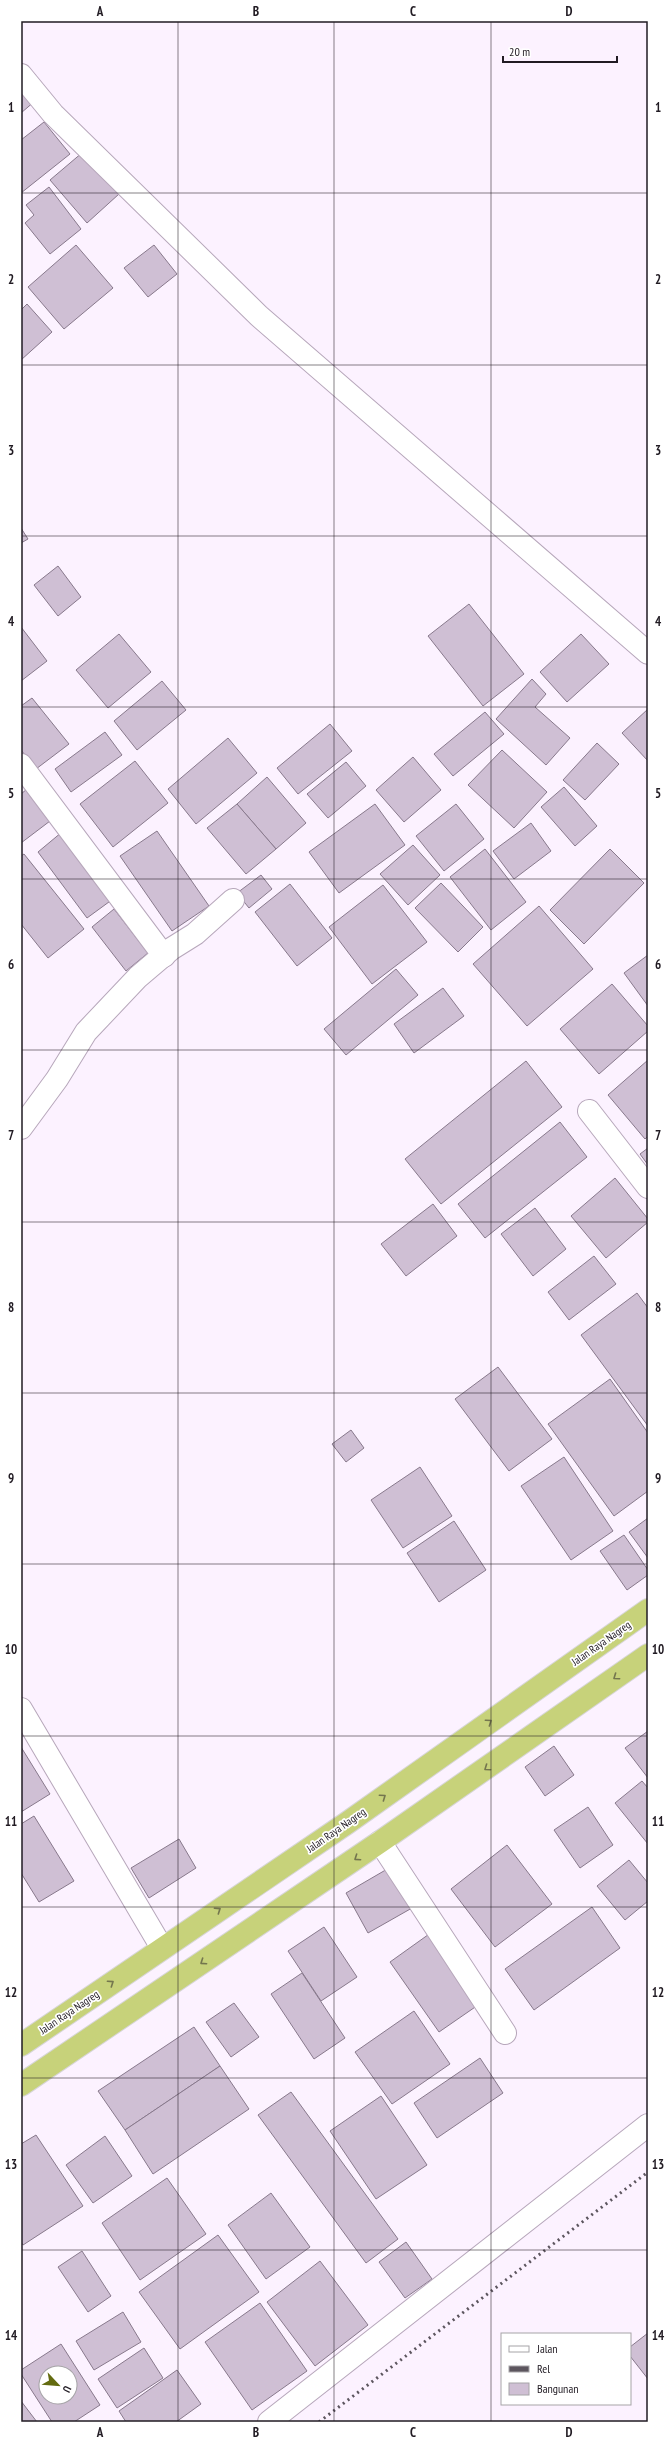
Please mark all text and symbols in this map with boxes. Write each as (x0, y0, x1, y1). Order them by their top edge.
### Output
text: A (96, 3, 104, 20)
text: B (253, 3, 259, 20)
text: C (410, 3, 416, 20)
text: D (566, 3, 573, 20)
scale bar (503, 38, 617, 64)
text: 20 m (509, 44, 530, 59)
text: 1 (8, 99, 14, 116)
text: 1 (655, 99, 661, 116)
text: 2 (8, 271, 14, 288)
text: 2 (655, 271, 661, 288)
text: 3 (8, 442, 14, 459)
text: 3 (655, 442, 661, 459)
text: 4 (8, 613, 15, 630)
text: 4 (655, 613, 662, 630)
text: 5 (8, 785, 14, 802)
text: 5 (655, 785, 661, 802)
text: 6 (8, 956, 14, 973)
text: 6 (655, 956, 661, 973)
text: 7 (8, 1127, 14, 1144)
text: 7 (655, 1127, 661, 1144)
text: 8 (8, 1299, 14, 1316)
text: 8 (655, 1299, 661, 1316)
text: 9 (8, 1470, 14, 1487)
text: 9 (655, 1470, 661, 1487)
street label: Jalan Raya Nagreg (568, 1617, 633, 1669)
text: 10 (5, 1641, 17, 1658)
text: 10 (652, 1641, 664, 1658)
one-way arrow (613, 1672, 620, 1680)
one-way arrow (485, 1720, 492, 1727)
one-way arrow (484, 1763, 491, 1770)
one-way arrow (379, 1795, 386, 1802)
street label: Jalan Raya Nagreg (303, 1804, 368, 1856)
text: 11 (5, 1813, 17, 1830)
text: 11 (652, 1813, 664, 1830)
one-way arrow (354, 1853, 361, 1861)
one-way arrow (214, 1908, 221, 1915)
one-way arrow (200, 1957, 207, 1965)
one-way arrow (107, 1980, 114, 1988)
text: 12 (5, 1984, 17, 2001)
text: 12 (652, 1984, 664, 2001)
street label: Jalan Raya Nagreg (36, 1987, 102, 2038)
text: 13 (5, 2156, 17, 2173)
text: 13 (652, 2156, 664, 2173)
text: 14 (5, 2327, 18, 2344)
text: 14 (652, 2327, 665, 2344)
legend (501, 2333, 631, 2405)
text: Jalan (536, 2341, 558, 2356)
text: Rel (537, 2361, 550, 2376)
north arrow (38, 2365, 78, 2405)
text: Bangunan (537, 2381, 578, 2396)
text: U (59, 2384, 75, 2395)
text: A (96, 2424, 104, 2441)
text: B (253, 2424, 259, 2441)
text: C (410, 2424, 416, 2441)
text: D (566, 2424, 573, 2441)

